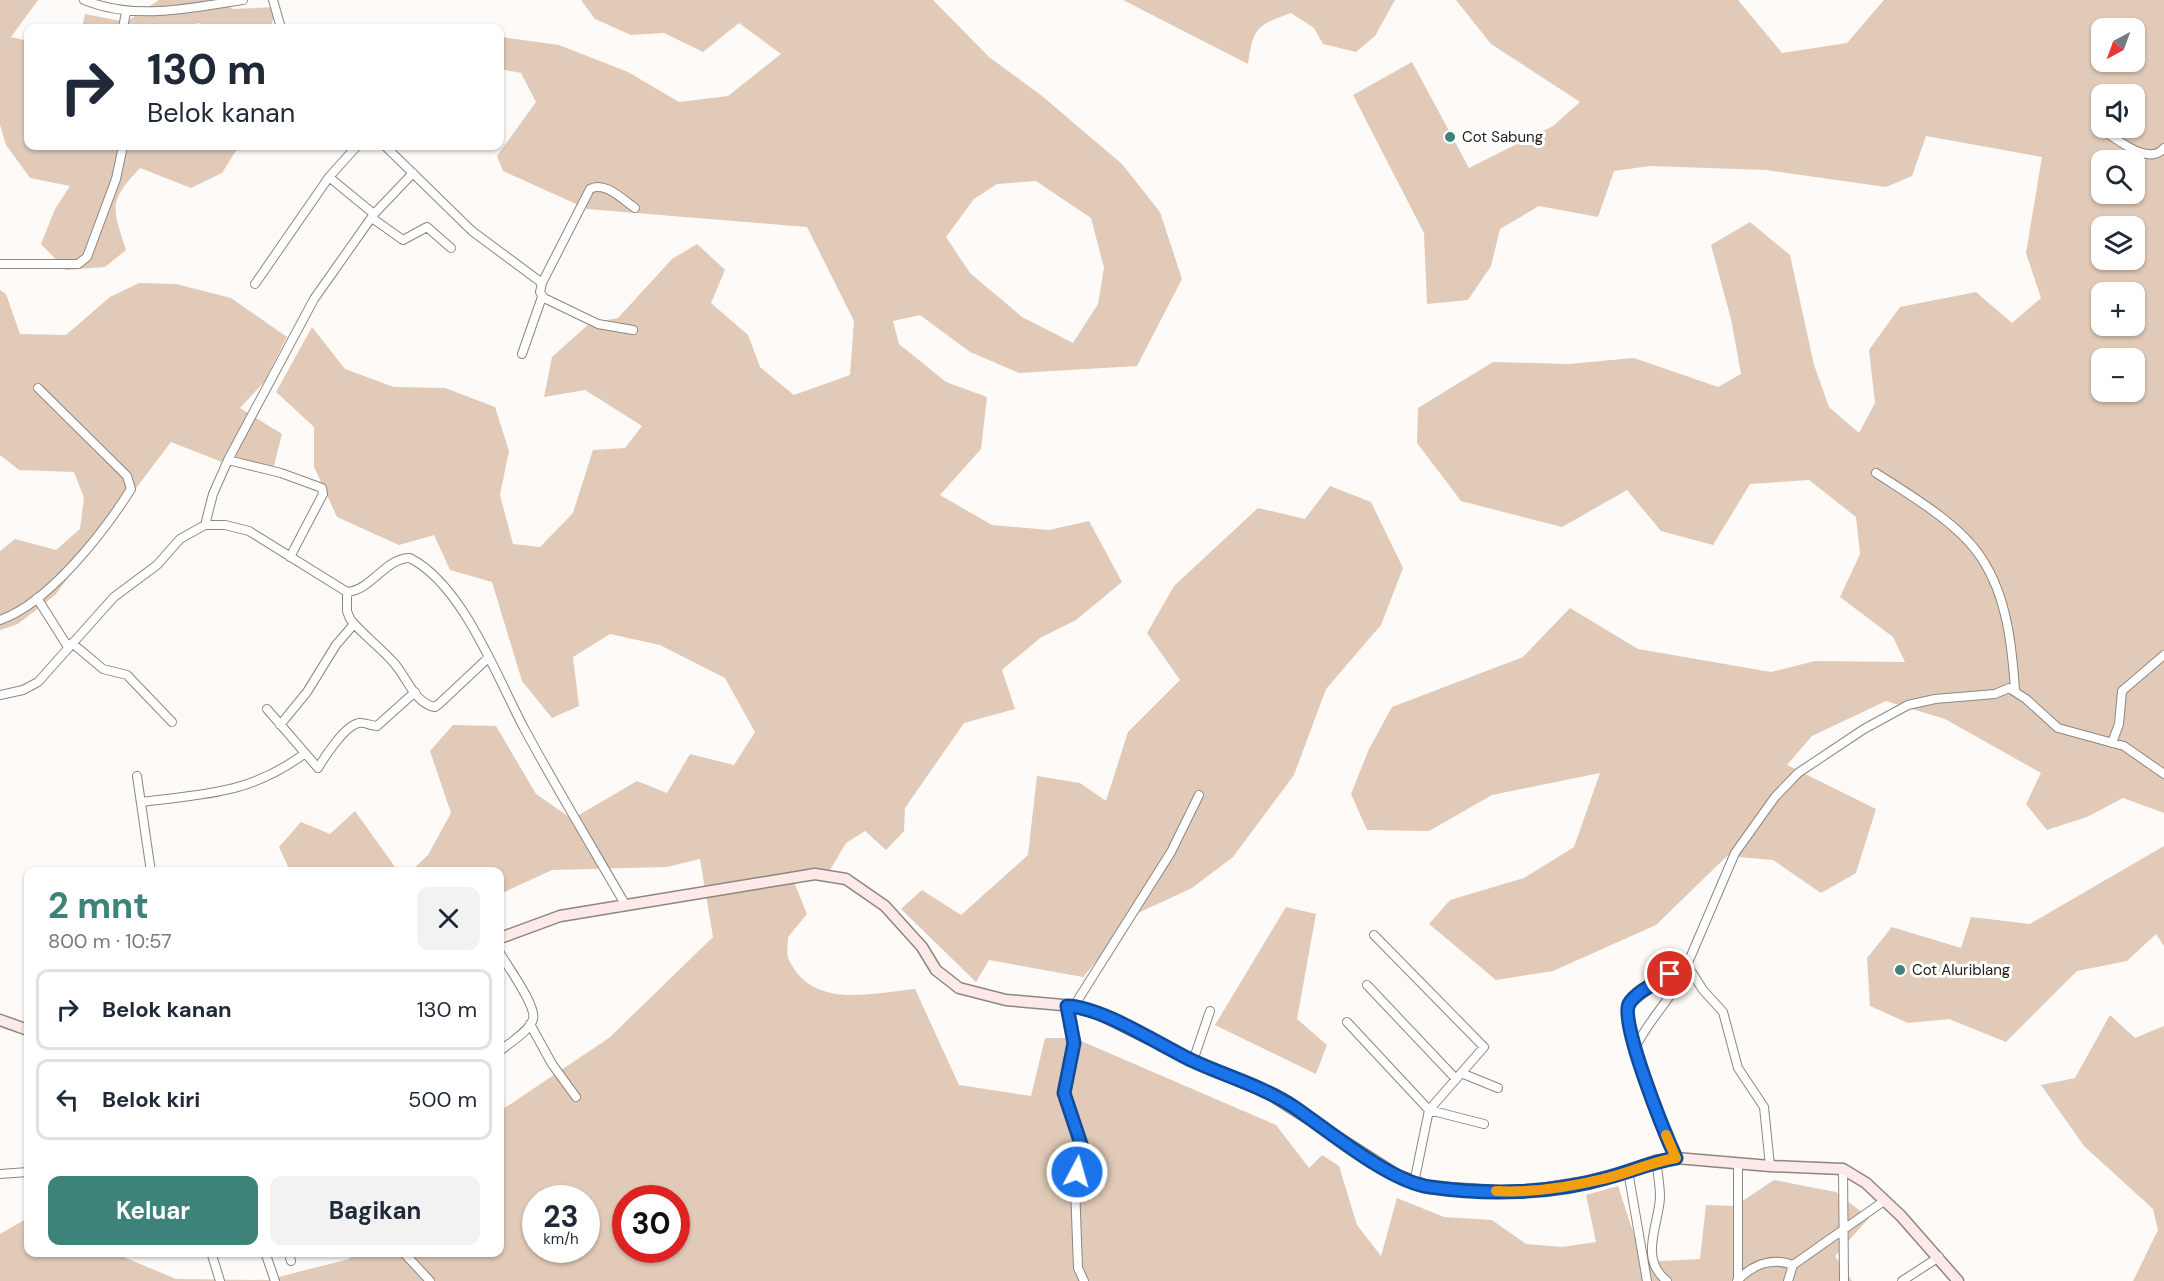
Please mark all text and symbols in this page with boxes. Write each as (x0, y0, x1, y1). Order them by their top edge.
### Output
north arrow (2091, 18, 2145, 72)
map controls (2091, 18, 2145, 402)
text: 130 m (147, 42, 267, 97)
icon: right (48, 48, 126, 126)
button: sound (2091, 84, 2145, 138)
text: Belok kanan (147, 95, 295, 130)
place label: Cot Sabung (1462, 127, 1543, 147)
marker: Cot Sabung (1443, 130, 1457, 144)
button: search (2091, 150, 2145, 204)
button: layers (2091, 216, 2145, 270)
button: + (2091, 282, 2145, 336)
button: − (2091, 348, 2145, 402)
text: 2 mnt (48, 882, 149, 929)
button: close (417, 887, 480, 950)
text: 800 m · 10:57 (48, 928, 172, 954)
pin (1644, 948, 1695, 999)
icon: arrive (1653, 957, 1686, 990)
place label: Cot Aluriblang (1912, 960, 2010, 980)
marker: Cot Aluriblang (1893, 963, 1907, 977)
icon: right (51, 993, 84, 1026)
text: Belok kanan (102, 995, 232, 1024)
text: 130 m (417, 995, 477, 1024)
icon: left (51, 1083, 84, 1116)
text: Belok kiri (102, 1085, 200, 1114)
text: 500 m (408, 1085, 477, 1114)
position arrow (1045, 1140, 1109, 1204)
button: Keluar (48, 1176, 258, 1245)
button: Bagikan (270, 1176, 480, 1245)
speed limit sign: 30 (612, 1185, 690, 1263)
text: 23 (543, 1197, 579, 1236)
text: km/h (543, 1229, 579, 1249)

